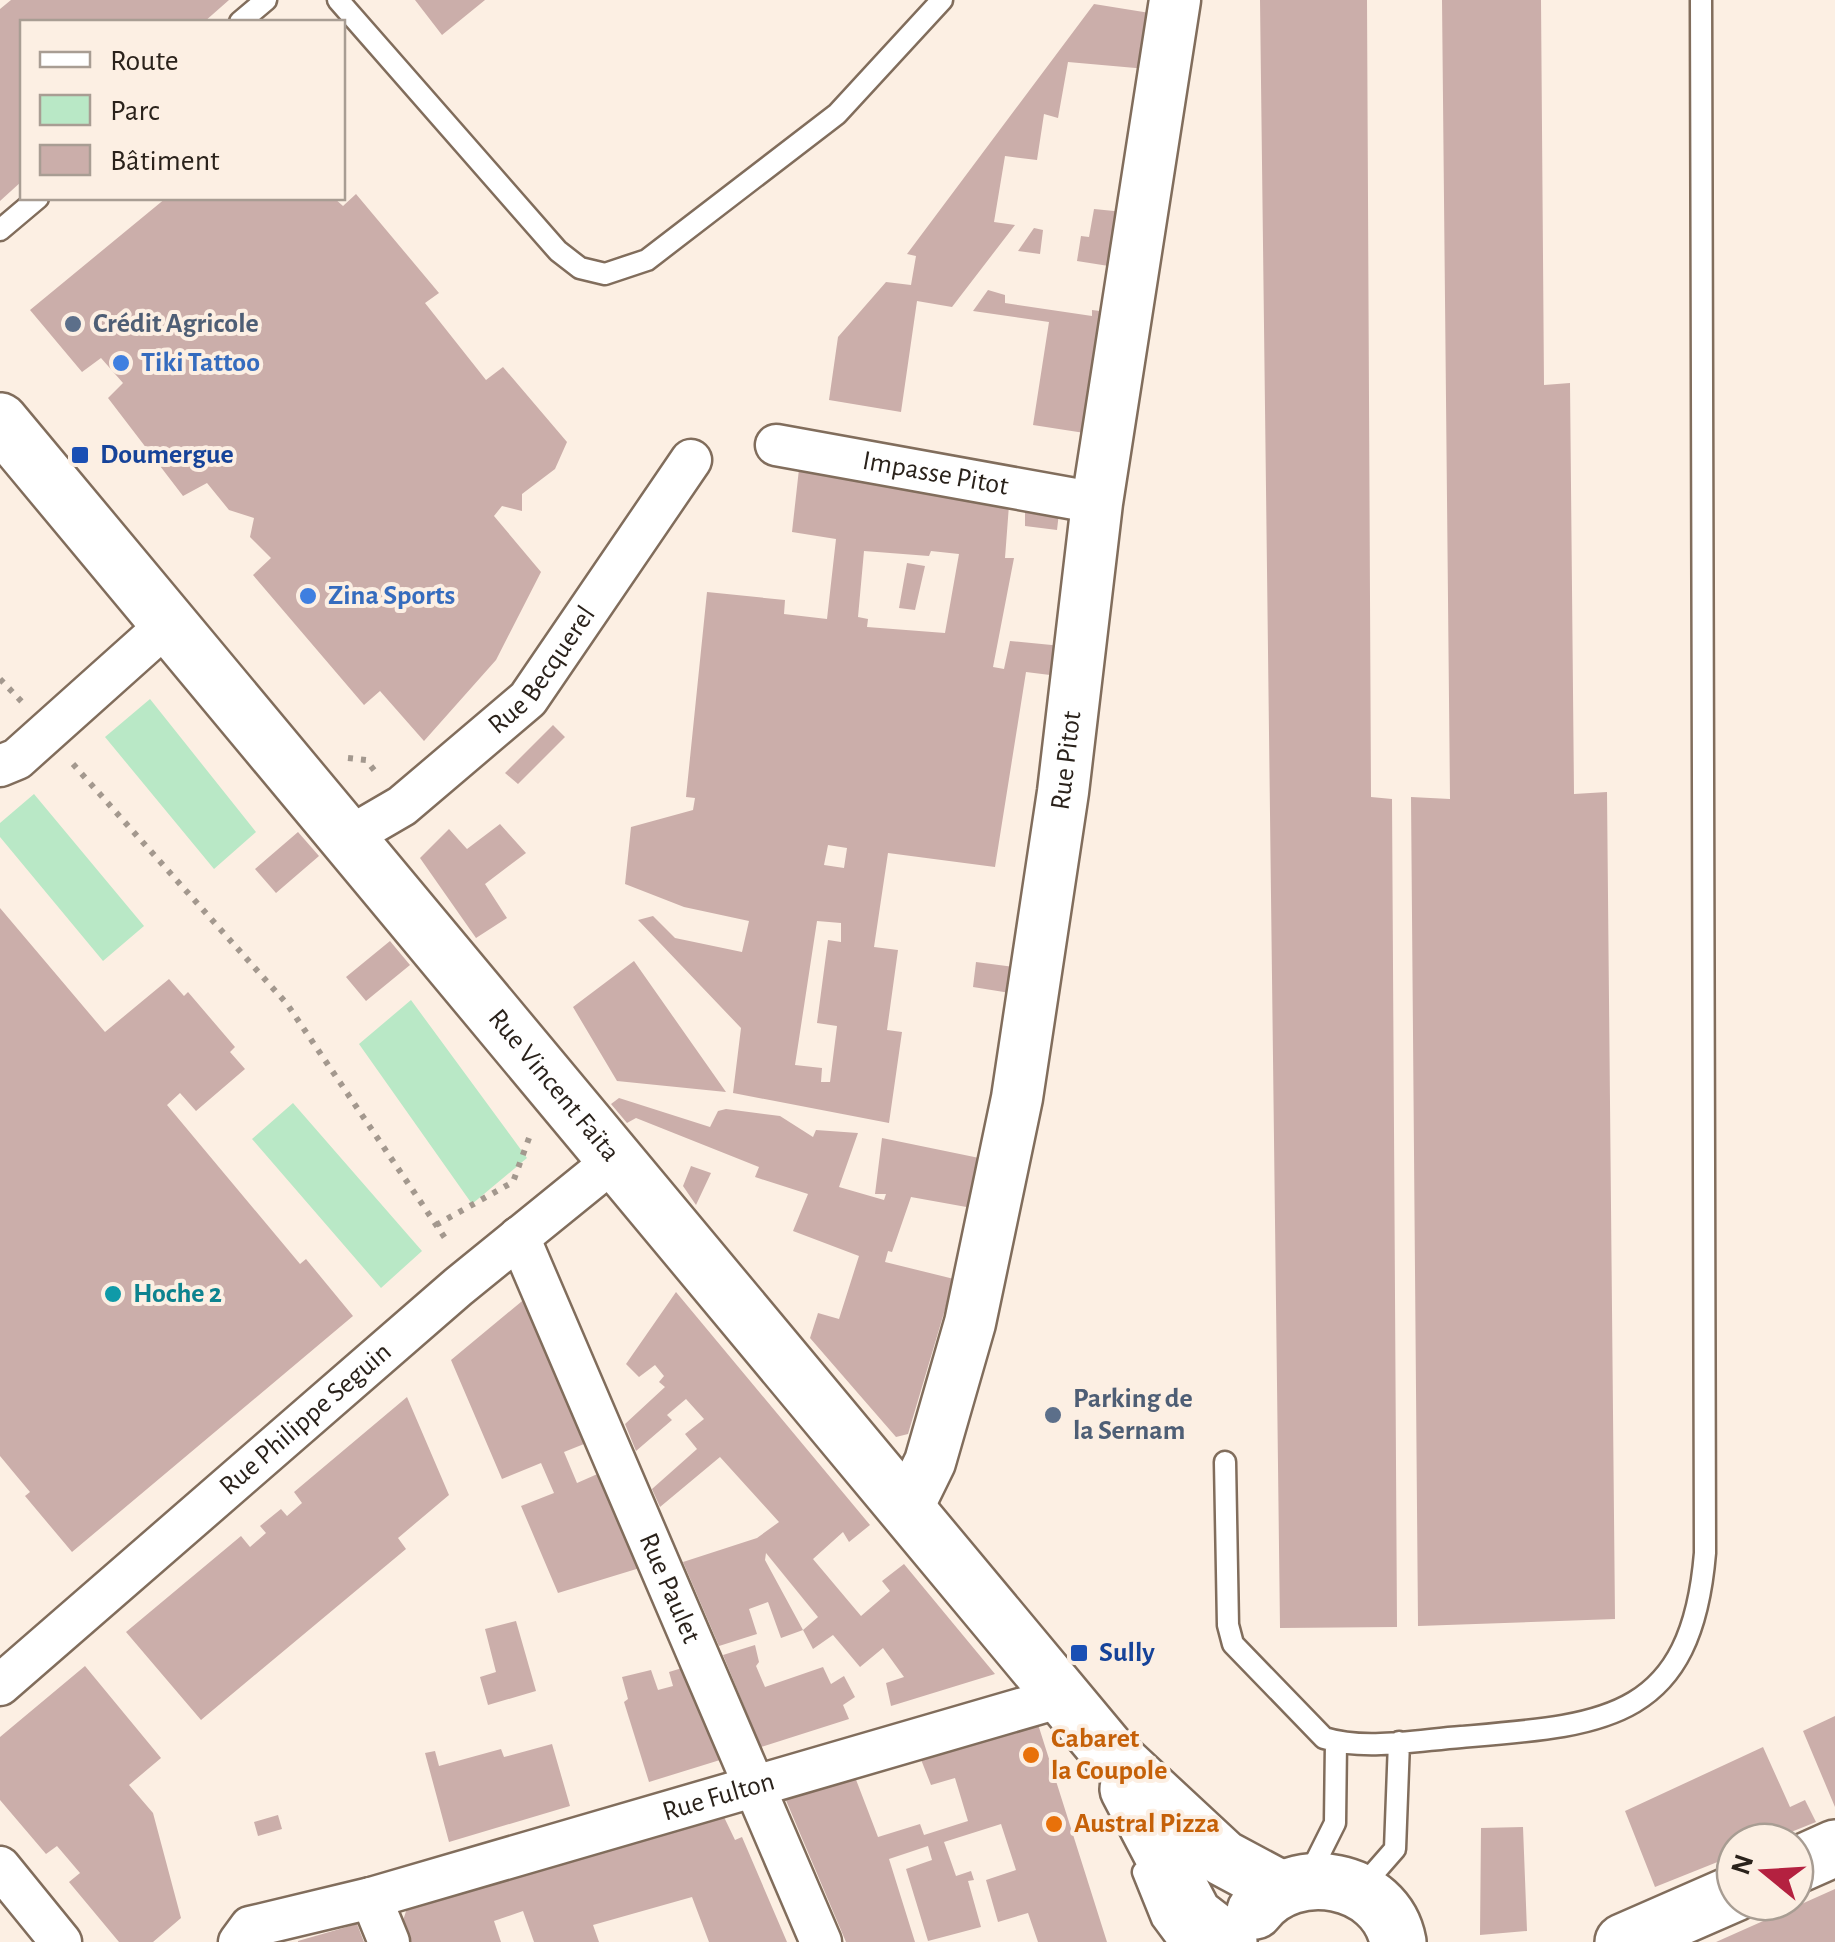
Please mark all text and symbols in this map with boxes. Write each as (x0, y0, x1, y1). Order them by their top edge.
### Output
legend (20, 20, 345, 200)
text: Route (110, 46, 179, 76)
text: Parc (110, 96, 160, 126)
text: Bâtiment (110, 146, 220, 176)
place label: Crédit Agricole (93, 310, 259, 338)
marker: Crédit Agricole (62, 313, 84, 335)
place label: Tiki Tattoo (141, 349, 260, 377)
marker: Tiki Tattoo (110, 352, 132, 374)
place label: Doumergue (100, 441, 234, 469)
marker: Doumergue (69, 444, 91, 466)
street label: Impasse Pitot (860, 447, 1011, 501)
place label: Zina Sports (328, 582, 455, 610)
marker: Zina Sports (297, 585, 319, 607)
street label: Rue Becquerel (483, 601, 601, 740)
street label: Rue Pitot (1046, 709, 1086, 812)
street label: Rue Vincent Faïta (483, 1004, 625, 1167)
place label: Hoche 2 (133, 1280, 222, 1308)
marker: Hoche 2 (102, 1283, 124, 1305)
street label: Rue Philippe Seguin (215, 1338, 397, 1501)
place label: Parking de la Sernam (1073, 1385, 1193, 1445)
marker: Parking de la Sernam (1042, 1404, 1064, 1426)
street label: Rue Paulet (634, 1529, 705, 1647)
place label: Sully (1099, 1639, 1155, 1667)
marker: Sully (1068, 1642, 1090, 1664)
place label: Cabaret la Coupole (1051, 1725, 1167, 1785)
marker: Cabaret la Coupole (1020, 1744, 1042, 1766)
street label: Rue Fulton (659, 1767, 778, 1826)
place label: Austral Pizza (1074, 1810, 1220, 1838)
marker: Austral Pizza (1043, 1813, 1065, 1835)
north arrow (1715, 1822, 1815, 1922)
text: N (1727, 1851, 1759, 1878)

